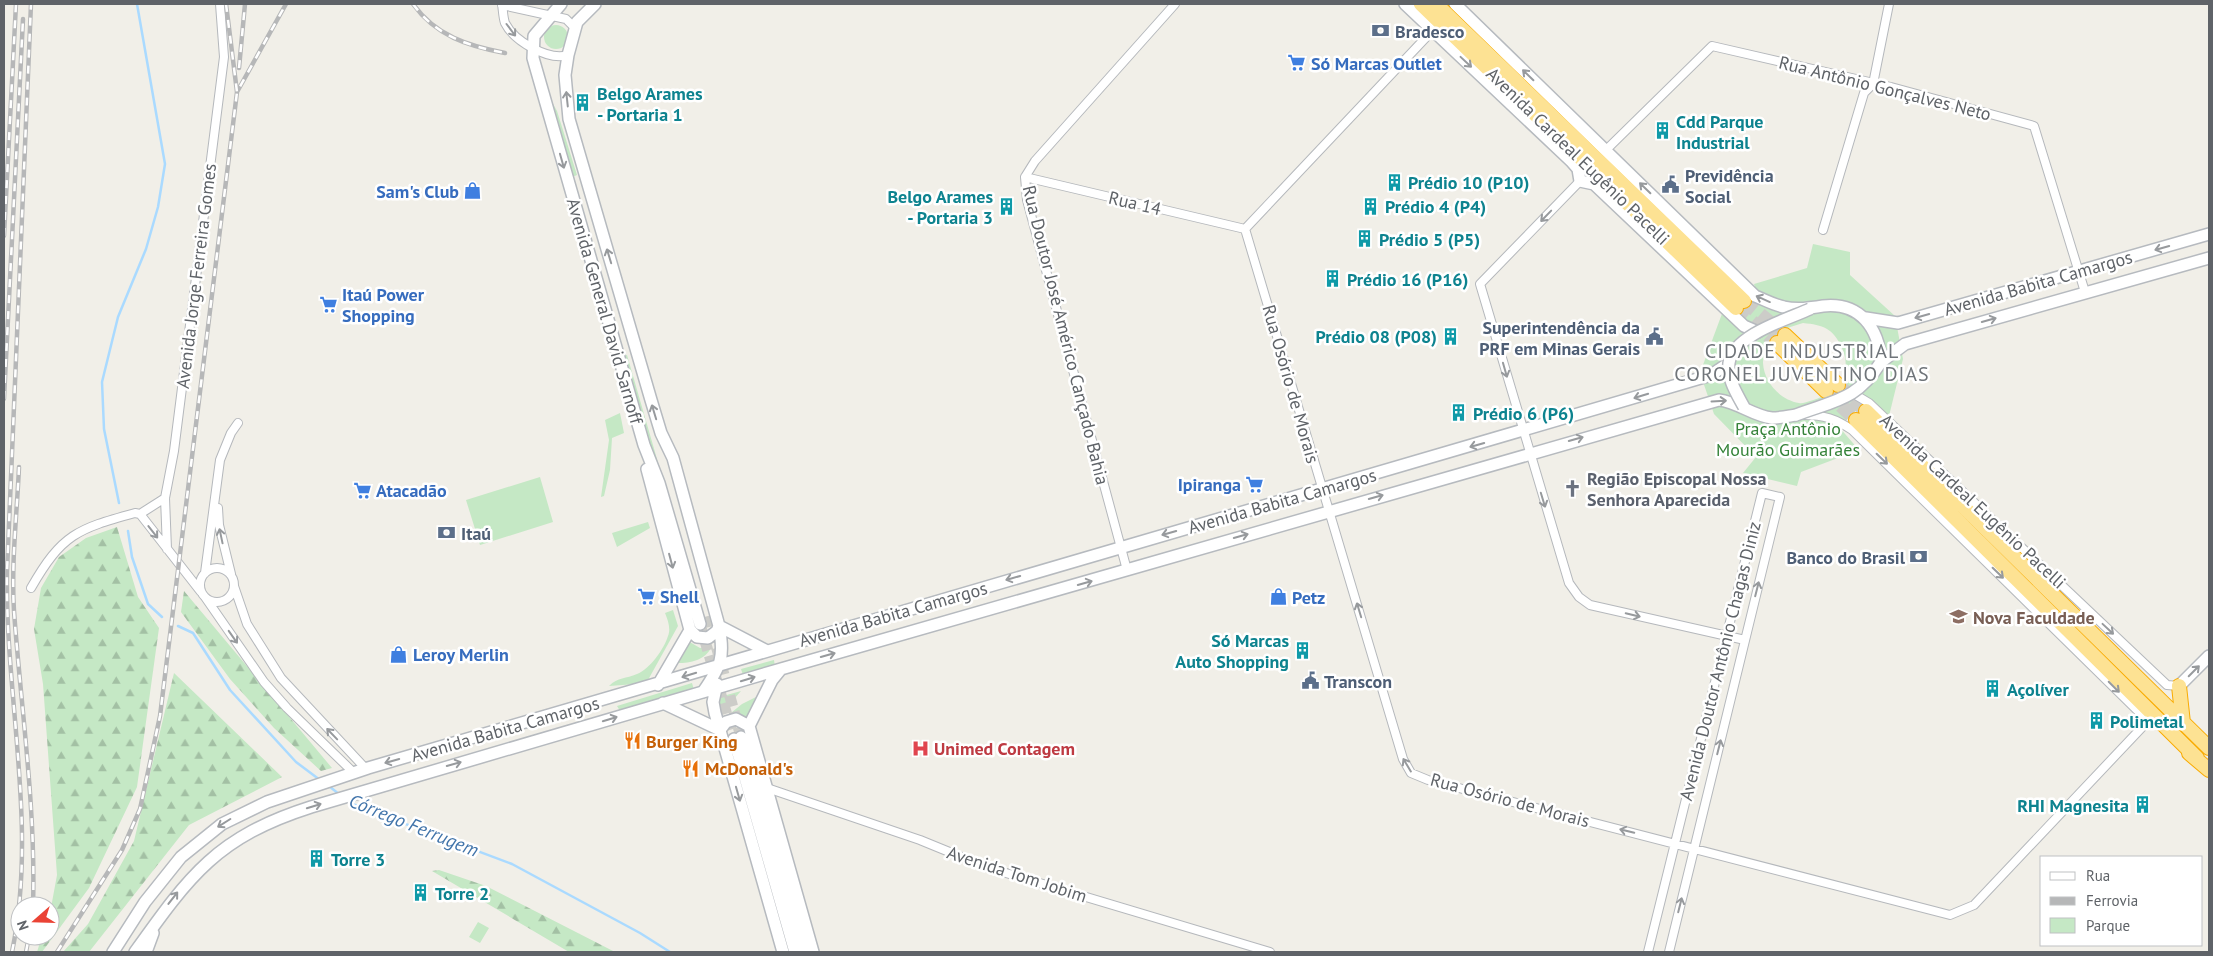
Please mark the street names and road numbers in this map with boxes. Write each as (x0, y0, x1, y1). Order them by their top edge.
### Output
street label: Rua Antônio Gonçalves Neto (1776, 50, 1994, 126)
street label: Avenida Cardeal Eugênio Pacelli (1481, 62, 1675, 250)
street label: Avenida Jorge Ferreira Gomes (171, 162, 221, 390)
street label: Rua Doutor José Américo Cançado Bahia (1018, 183, 1114, 487)
street label: Rua 14 (1106, 186, 1164, 220)
street label: Avenida General David Sarnoff (562, 195, 649, 428)
street label: Avenida Babita Camargos (1941, 245, 2135, 321)
street label: Rua Osório de Morais (1257, 302, 1325, 466)
street label: Avenida Cardeal Eugênio Pacelli (1875, 409, 2071, 593)
street label: Avenida Babita Camargos (1185, 463, 1379, 539)
street label: Avenida Doutor Antônio Chagas Diniz (1674, 519, 1766, 803)
street label: Avenida Babita Camargos (796, 576, 990, 652)
street label: Avenida Babita Camargos (408, 691, 602, 767)
street label: Rua Osório de Morais (1428, 768, 1592, 832)
street label: Avenida Tom Jobim (944, 841, 1090, 907)

